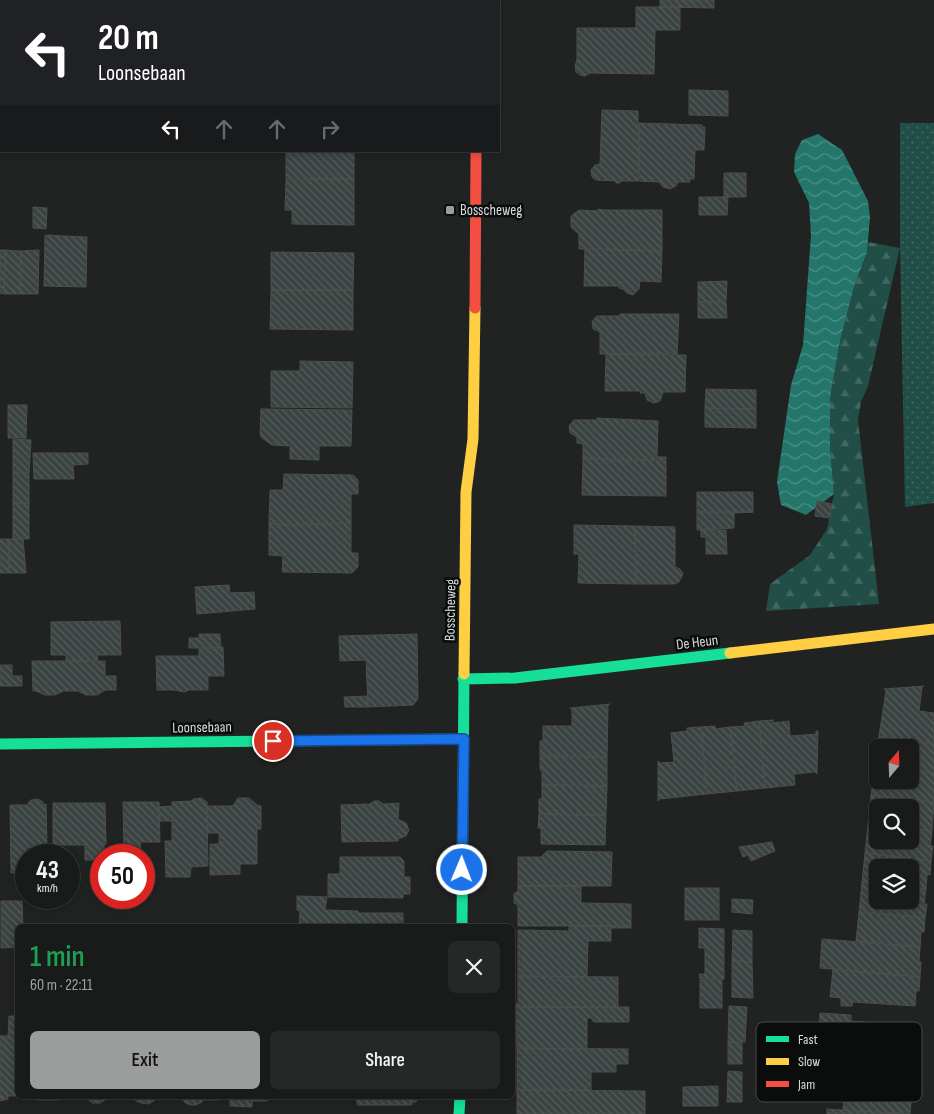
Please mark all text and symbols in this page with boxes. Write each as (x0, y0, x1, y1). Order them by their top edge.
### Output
text: 20 m (98, 17, 159, 60)
icon: left (15, 20, 80, 85)
text: Loonsebaan (98, 60, 186, 87)
icon: left (157, 115, 185, 143)
icon: ahead (210, 115, 238, 143)
icon: ahead (263, 115, 291, 143)
icon: right (316, 115, 344, 143)
place label: Bosscheweg (460, 201, 522, 220)
marker: Bosscheweg (444, 204, 456, 216)
street label: Bosscheweg (440, 579, 461, 641)
street label: De Heun (675, 630, 719, 654)
street label: Loonsebaan (172, 717, 232, 738)
pin (252, 720, 294, 762)
icon: arrive (259, 727, 287, 755)
north arrow (869, 739, 919, 789)
map controls (869, 739, 919, 909)
button: search (869, 799, 919, 849)
position arrow (435, 843, 487, 895)
speed limit sign: 50 (90, 844, 155, 909)
text: 43 (36, 855, 59, 886)
button: layers (869, 859, 919, 909)
text: km/h (37, 881, 58, 896)
text: 1 min (30, 939, 85, 975)
button: close (448, 941, 500, 993)
text: 60 m · 22:11 (30, 976, 93, 995)
legend (756, 1022, 922, 1102)
button: Exit (30, 1031, 260, 1089)
button: Share (270, 1031, 500, 1089)
text: Fast (798, 1031, 818, 1048)
text: Slow (798, 1053, 820, 1070)
text: Jam (797, 1076, 815, 1093)

